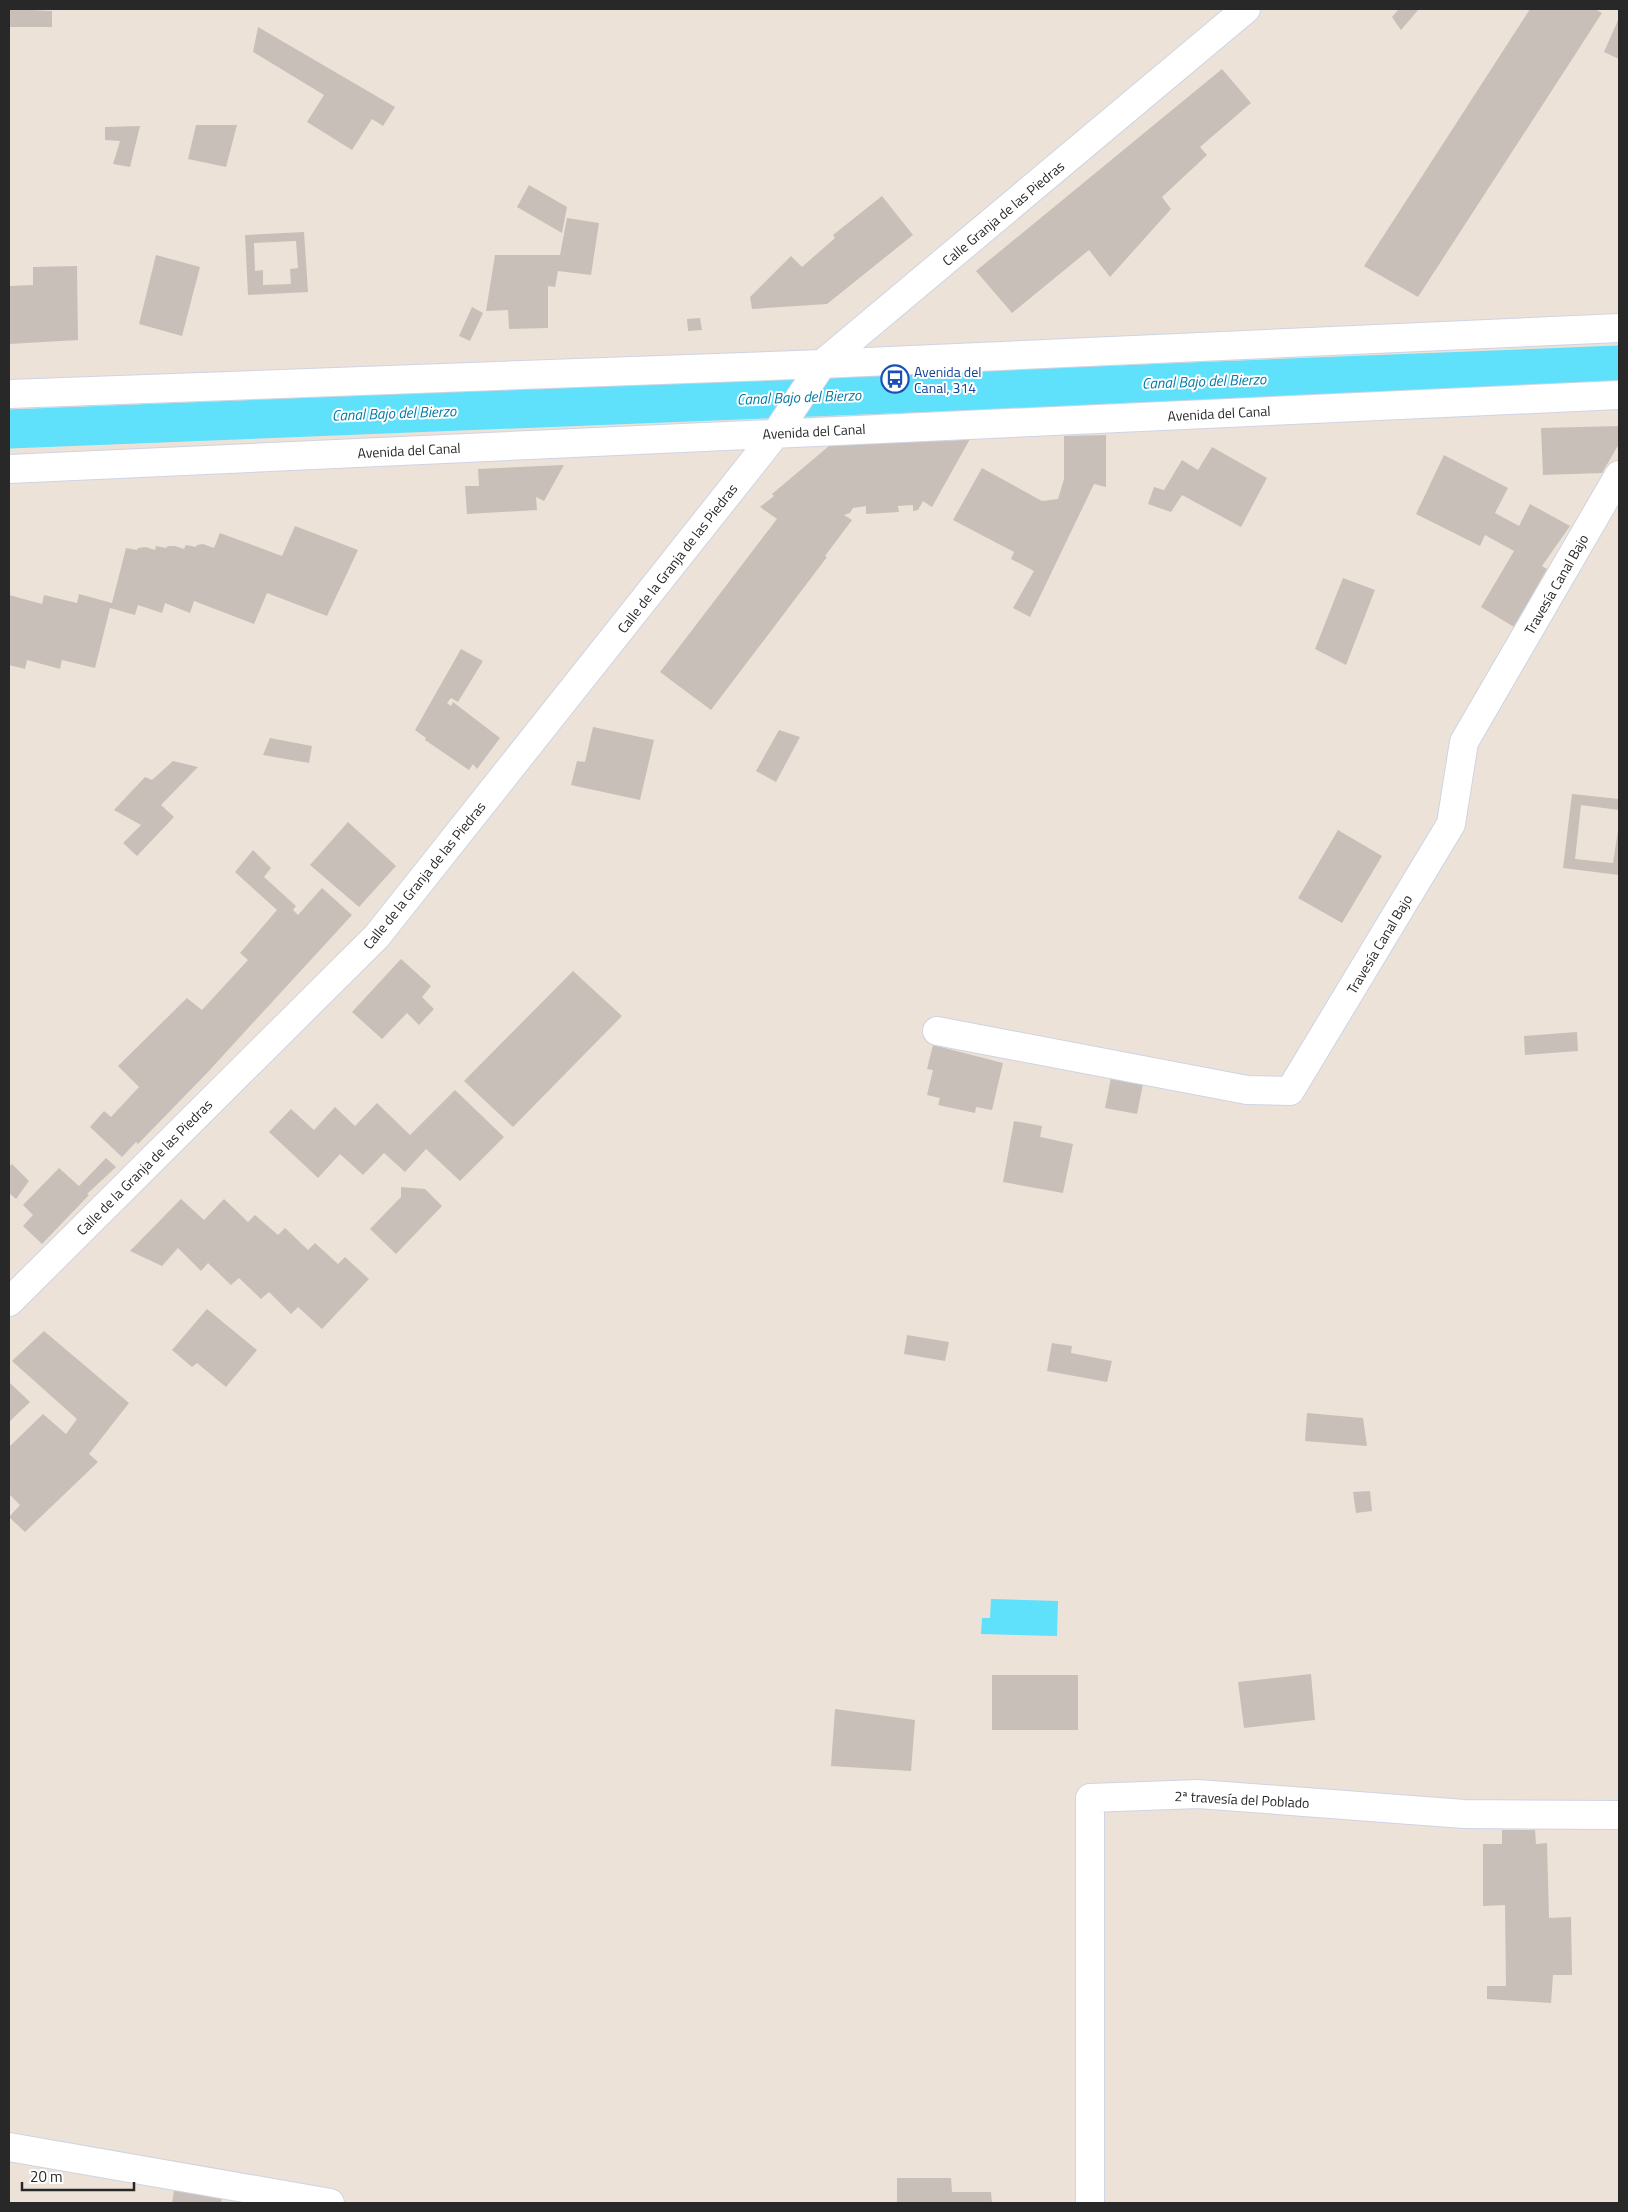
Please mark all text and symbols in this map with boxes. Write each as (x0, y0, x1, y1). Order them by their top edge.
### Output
street label: Calle Granja de las Piedras (937, 155, 1069, 271)
place label: Avenida del Canal, 314 (914, 361, 982, 398)
bus stop icon: Avenida del Canal, 314 (880, 364, 910, 394)
water label: Canal Bajo del Bierzo (1141, 367, 1267, 395)
water label: Canal Bajo del Bierzo (736, 383, 862, 411)
water label: Canal Bajo del Bierzo (331, 399, 457, 427)
street label: Avenida del Canal (1167, 400, 1271, 426)
street label: Avenida del Canal (762, 418, 866, 444)
street label: Avenida del Canal (357, 437, 461, 463)
street label: Calle de la Granja de las Piedras (612, 479, 742, 637)
street label: Travesía Canal Bajo (1519, 530, 1593, 638)
street label: Calle de la Granja de las Piedras (358, 797, 490, 953)
street label: Travesía Canal Bajo (1341, 890, 1417, 998)
street label: Calle de la Granja de las Piedras (71, 1094, 217, 1240)
street label: 2ª travesía del Poblado (1174, 1785, 1310, 1813)
scale bar (22, 2160, 135, 2192)
text: 20 m (30, 2165, 63, 2188)

